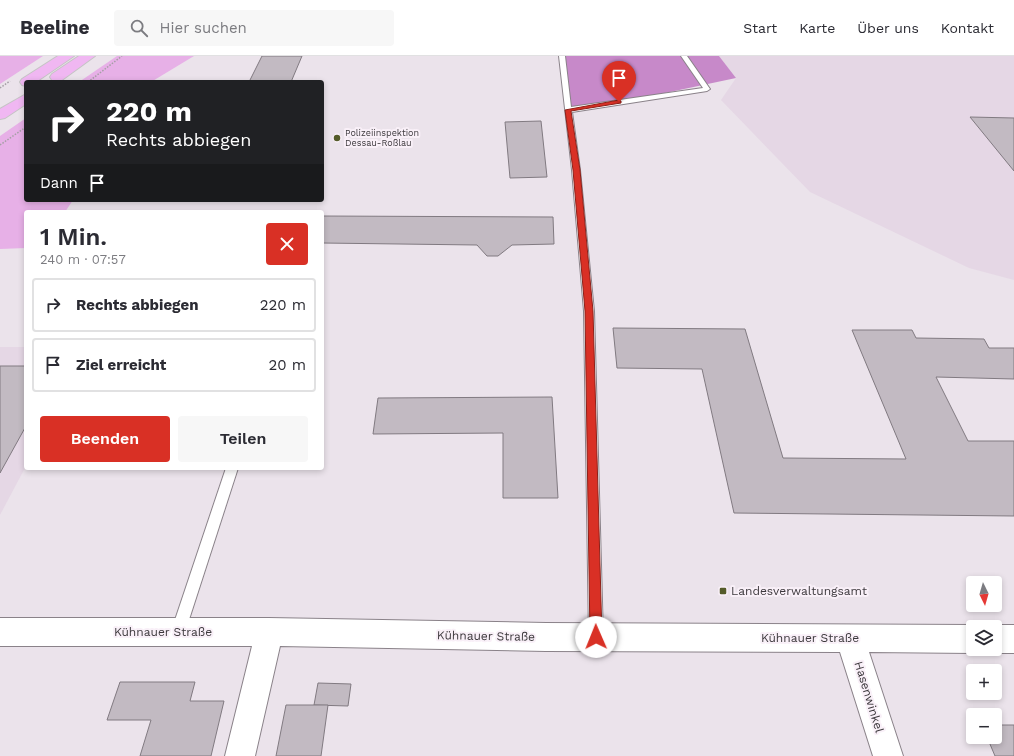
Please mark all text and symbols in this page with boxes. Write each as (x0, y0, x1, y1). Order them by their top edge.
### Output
search box (114, 10, 394, 46)
text: Beeline (20, 16, 90, 39)
icon: search (128, 17, 150, 39)
text: Hier suchen (160, 19, 247, 37)
text: Start (743, 20, 777, 36)
text: Karte (799, 20, 835, 36)
text: Über uns (857, 20, 919, 36)
text: Kontakt (941, 20, 994, 36)
pin (602, 61, 636, 102)
icon: arrive (608, 67, 630, 89)
text: 220 m (106, 95, 192, 128)
icon: right (40, 96, 92, 148)
place label: Polizeiinspektion Dessau-Roßlau (345, 128, 419, 148)
text: Rechts abbiegen (106, 129, 251, 150)
marker: Polizeiinspektion Dessau-Roßlau (332, 133, 342, 143)
icon: arrive (86, 172, 108, 194)
text: Dann (40, 174, 78, 192)
text: 1 Min. (40, 223, 107, 251)
button: close (266, 223, 308, 265)
text: 240 m · 07:57 (40, 252, 126, 267)
icon: right (42, 294, 64, 316)
text: Rechts abbiegen (76, 296, 198, 314)
text: 220 m (260, 296, 306, 314)
icon: arrive (42, 354, 64, 376)
text: Ziel erreicht (76, 356, 166, 374)
text: 20 m (269, 356, 306, 374)
button: Beenden (40, 416, 170, 462)
button: Teilen (178, 416, 308, 462)
north arrow (966, 576, 1002, 612)
map controls (966, 576, 1002, 744)
place label: Landesverwaltungsamt (731, 584, 867, 598)
marker: Landesverwaltungsamt (718, 586, 728, 596)
position arrow (575, 616, 617, 658)
button: layers (966, 620, 1002, 656)
street label: Kühnauer Straße (114, 625, 212, 639)
street label: Kühnauer Straße (437, 628, 535, 644)
street label: Kühnauer Straße (761, 631, 859, 645)
street label: Hasenwinkel (851, 660, 887, 735)
button: + (966, 664, 1002, 700)
button: − (966, 708, 1002, 744)

